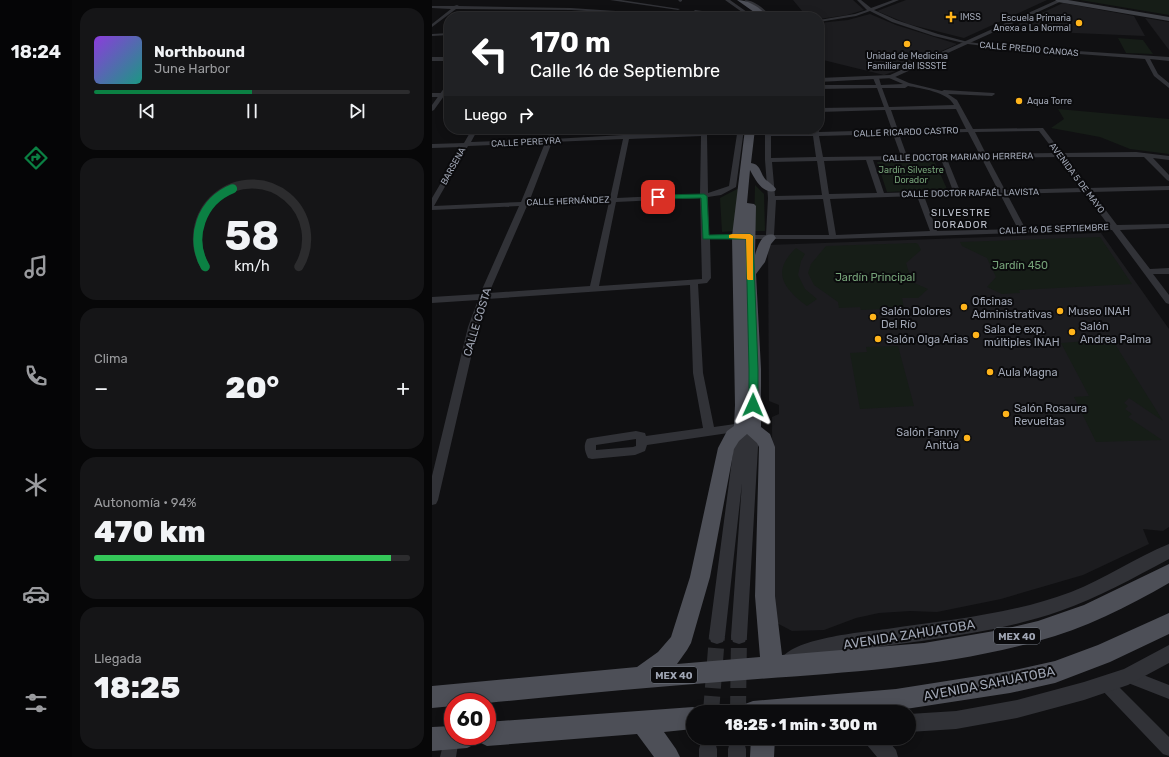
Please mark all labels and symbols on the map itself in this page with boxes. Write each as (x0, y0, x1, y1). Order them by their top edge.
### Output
marker: IMSS (945, 11, 957, 23)
place label: IMSS (960, 12, 981, 22)
place label: Escuela Primaria Anexa a La Normal (993, 13, 1071, 33)
marker: Escuela Primaria Anexa a La Normal (1074, 18, 1084, 28)
marker: Unidad de Medicina Familiar del ISSSTE (902, 39, 912, 49)
street label: CALLE PREDIO CANOAS (979, 40, 1079, 58)
place label: Unidad de Medicina Familiar del ISSSTE (866, 51, 948, 71)
marker: Aqua Torre (1014, 96, 1024, 106)
place label: Aqua Torre (1027, 96, 1072, 106)
street label: CALLE RICARDO CASTRO (853, 125, 959, 139)
street label: CALLE PEREYRA (491, 135, 561, 149)
street label: AVENIDA 5 DE MAYO (1047, 141, 1107, 215)
street label: BARSENA (439, 146, 467, 186)
street label: CALLE DOCTOR MARIANO HERRERA (883, 151, 1033, 163)
park label: Jardín Silvestre Dorador (878, 165, 944, 185)
pin (641, 180, 675, 214)
street label: CALLE DOCTOR RAFAÉL LAVISTA (901, 186, 1039, 199)
street label: CALLE HERNÁNDEZ (526, 194, 610, 207)
district label: SILVESTRE DORADOR (931, 207, 991, 231)
street label: CALLE 16 DE SEPTIEMBRE (999, 222, 1109, 236)
park label: Jardín 450 (992, 259, 1048, 272)
park label: Jardín Principal (835, 271, 915, 284)
street label: CALLE COSTA (461, 286, 494, 358)
place label: Oficinas Administrativas (972, 295, 1053, 321)
marker: Oficinas Administrativas (959, 302, 969, 312)
place label: Salón Dolores Del Río (881, 305, 951, 331)
place label: Museo INAH (1068, 305, 1130, 318)
marker: Museo INAH (1055, 306, 1065, 316)
marker: Salón Dolores Del Río (868, 312, 878, 322)
place label: Salón Andrea Palma (1080, 320, 1151, 346)
place label: Sala de exp. múltiples INAH (984, 323, 1060, 349)
marker: Salón Andrea Palma (1067, 327, 1077, 337)
marker: Sala de exp. múltiples INAH (971, 330, 981, 340)
place label: Salón Olga Arias (886, 333, 969, 346)
marker: Salón Olga Arias (873, 334, 883, 344)
place label: Aula Magna (998, 366, 1057, 379)
marker: Aula Magna (985, 367, 995, 377)
position arrow (732, 384, 774, 426)
place label: Salón Rosaura Revueltas (1014, 402, 1087, 428)
marker: Salón Rosaura Revueltas (1001, 409, 1011, 419)
place label: Salón Fanny Anitúa (896, 426, 959, 452)
marker: Salón Fanny Anitúa (962, 433, 972, 443)
street label: AVENIDA ZAHUATOBA (842, 617, 976, 652)
road number: MEX 40 (994, 628, 1040, 644)
street label: AVENIDA SAHUATOBA (922, 663, 1056, 704)
road number: MEX 40 (651, 667, 697, 683)
speed limit sign: 60 (444, 693, 496, 745)

